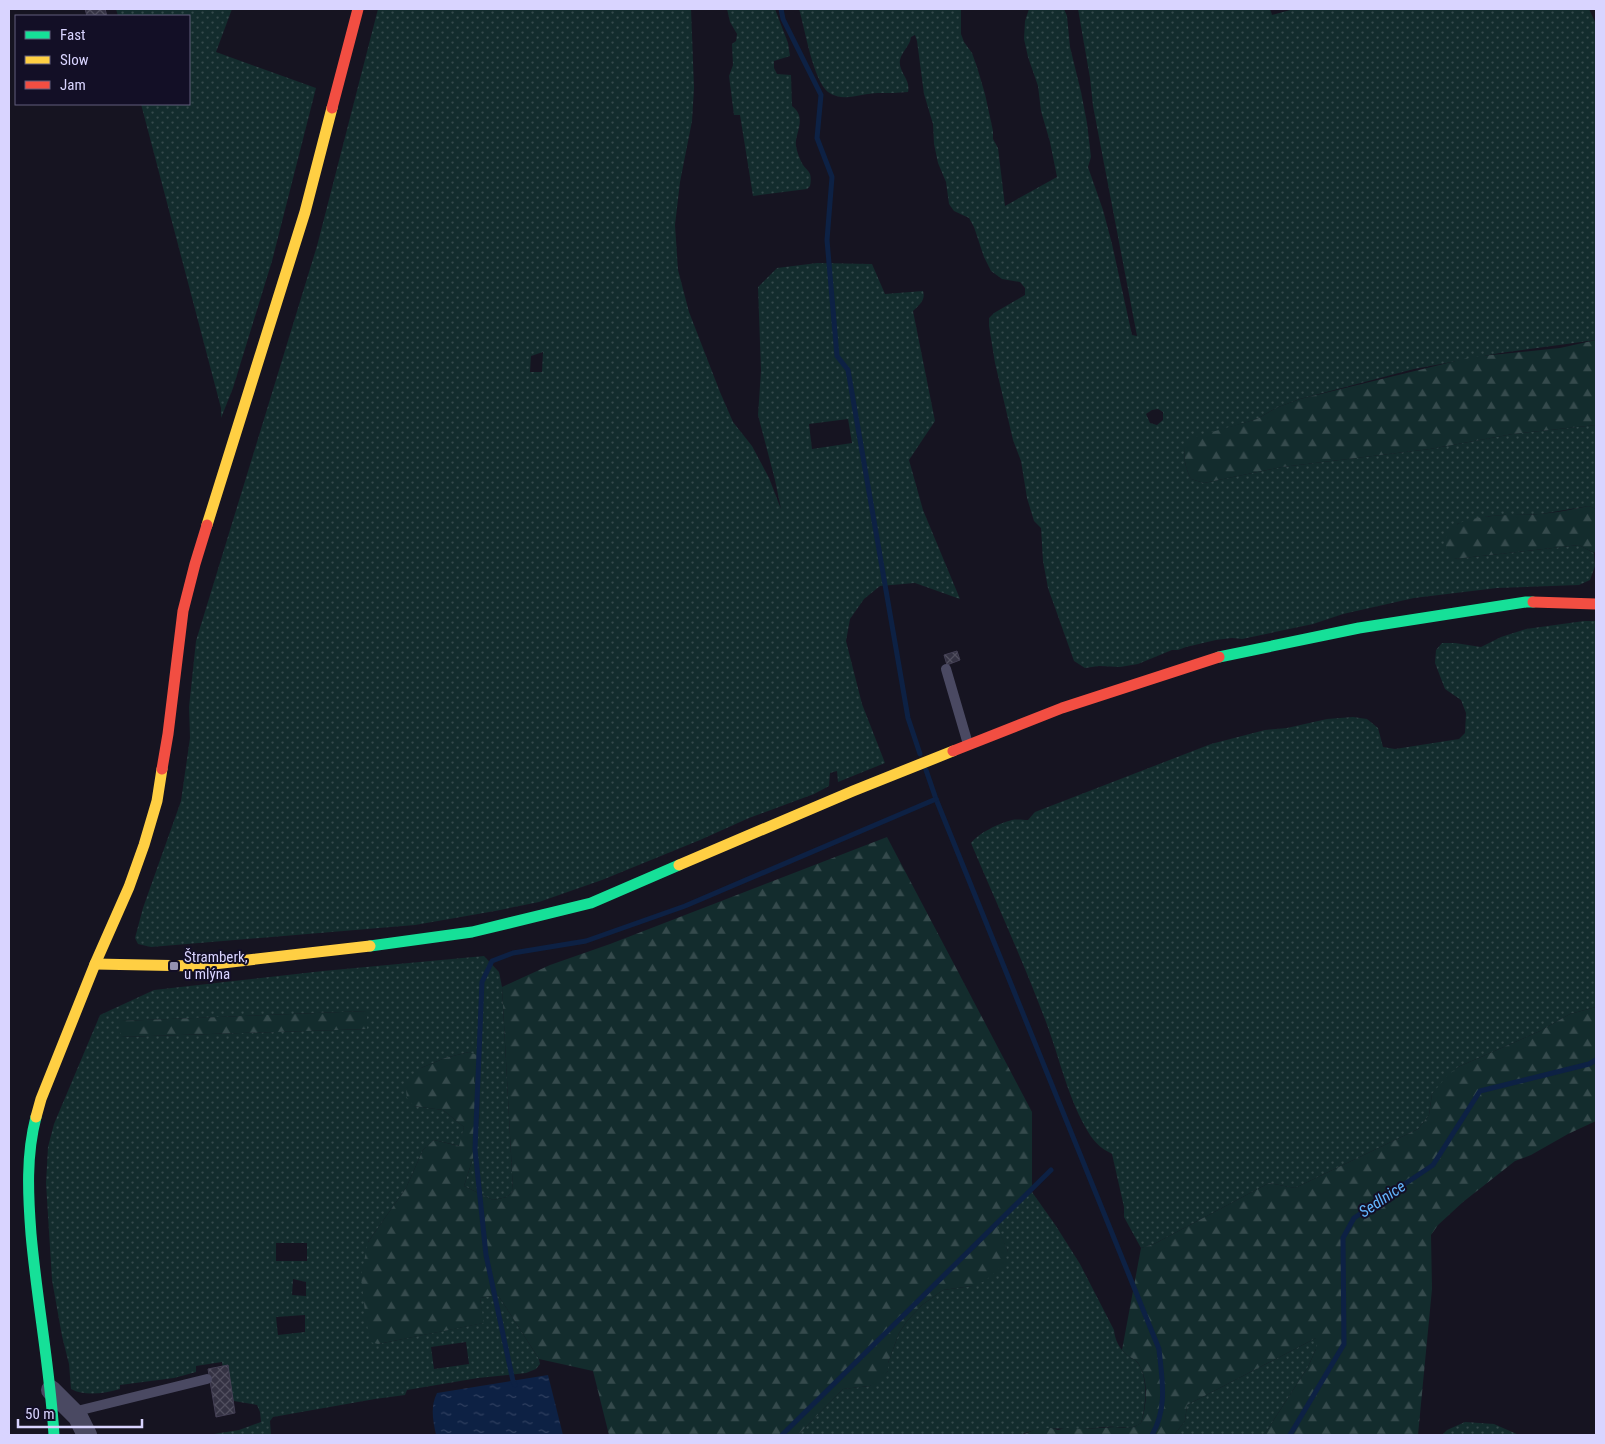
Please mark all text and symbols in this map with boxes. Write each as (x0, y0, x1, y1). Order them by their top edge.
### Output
legend (15, 15, 190, 105)
text: Fast (60, 26, 85, 44)
text: Slow (60, 51, 89, 69)
text: Jam (60, 76, 86, 94)
place label: Štramberk, u mlýna (184, 948, 248, 983)
marker: Štramberk, u mlýna (168, 960, 180, 972)
water label: Sedlnice (1355, 1177, 1409, 1221)
scale bar (18, 1396, 141, 1428)
text: 50 m (25, 1405, 55, 1423)

